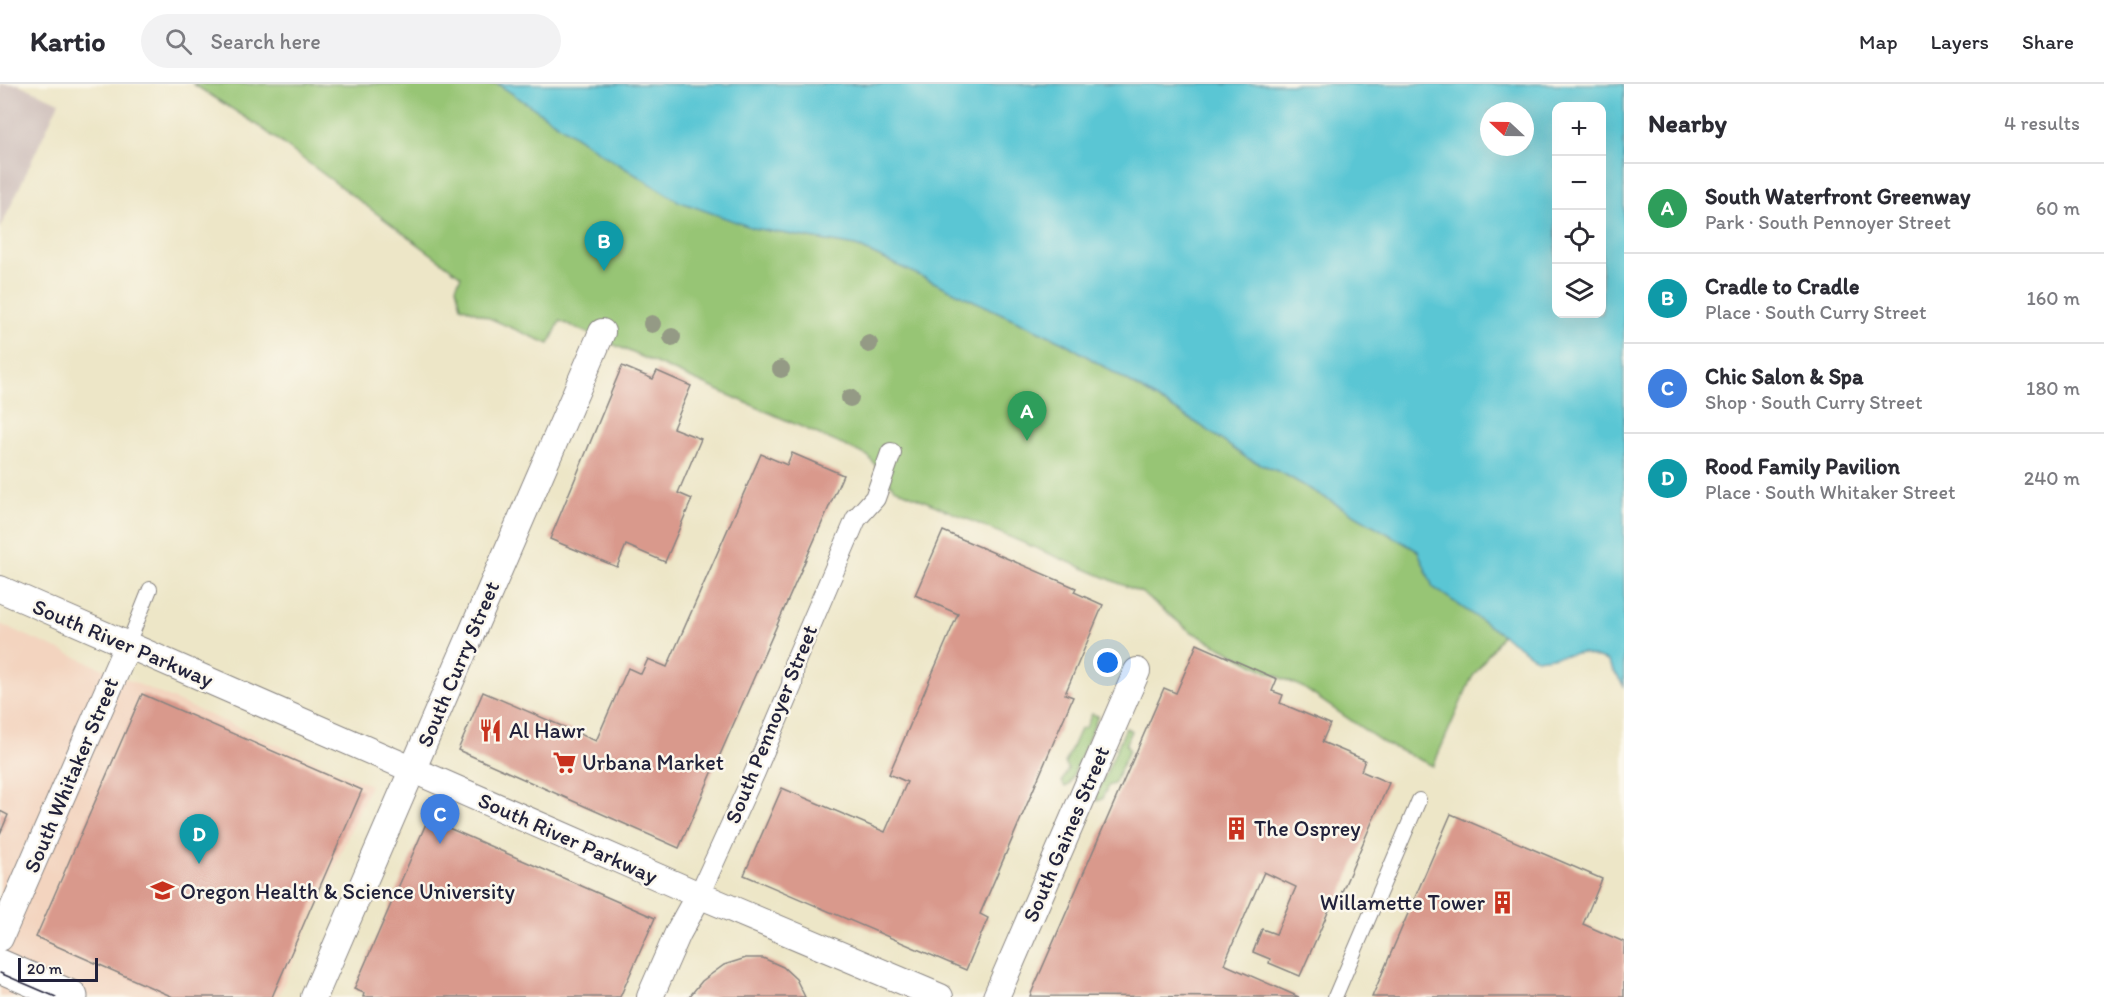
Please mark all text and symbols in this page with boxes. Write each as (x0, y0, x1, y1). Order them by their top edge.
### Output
search box (141, 14, 561, 68)
text: Kartio (30, 24, 105, 58)
icon: search (162, 25, 195, 58)
text: Search here (210, 28, 321, 55)
text: Map (1859, 29, 1898, 54)
text: Layers (1931, 29, 1989, 54)
text: Share (2022, 29, 2074, 54)
north arrow (1480, 102, 1534, 156)
map controls (1552, 102, 1606, 318)
button: + (1552, 102, 1606, 156)
text: Nearby (1648, 107, 1727, 139)
text: 4 results (2004, 111, 2080, 135)
button: − (1552, 156, 1606, 210)
text: South Waterfront Greenway (1705, 183, 1970, 210)
text: A (1661, 196, 1674, 220)
text: 60 m (2036, 196, 2080, 220)
button: locate (1552, 210, 1606, 264)
text: Park · South Pennoyer Street (1705, 210, 1951, 234)
pin: B (584, 222, 624, 271)
button: layers (1552, 264, 1606, 318)
text: Cradle to Cradle (1705, 273, 1860, 300)
text: B (1661, 286, 1674, 310)
text: 160 m (2027, 286, 2080, 310)
text: Place · South Curry Street (1705, 300, 1927, 324)
text: Chic Salon & Spa (1705, 363, 1863, 390)
text: C (1661, 376, 1674, 400)
text: 180 m (2026, 376, 2080, 400)
text: Shop · South Curry Street (1705, 390, 1923, 414)
pin: A (1008, 392, 1046, 441)
text: Rood Family Pavilion (1705, 453, 1900, 480)
text: D (1661, 466, 1674, 490)
text: 240 m (2024, 466, 2080, 490)
text: Place · South Whitaker Street (1705, 480, 1955, 504)
street label: South Curry Street (411, 577, 505, 751)
street label: South River Parkway (29, 593, 218, 694)
street label: South Pennoyer Street (719, 621, 823, 827)
your location (1093, 648, 1122, 677)
street label: South Whitaker Street (18, 673, 124, 877)
restaurant icon: Al Hawr (478, 717, 504, 743)
place label: Al Hawr (509, 717, 585, 744)
street label: South Gaines Street (1017, 742, 1115, 926)
supermarket icon: Urbana Market (551, 749, 577, 775)
place label: Urbana Market (582, 749, 724, 776)
street label: South River Parkway (474, 786, 663, 890)
pin: C (420, 794, 460, 844)
pin: D (180, 814, 218, 864)
building icon: The Osprey (1223, 815, 1249, 841)
place label: The Osprey (1254, 815, 1361, 842)
school or university icon: Oregon Health & Science University (149, 878, 175, 904)
place label: Oregon Health & Science University (180, 878, 516, 905)
place label: Willamette Tower (1320, 889, 1486, 916)
building icon: Willamette Tower (1490, 889, 1516, 915)
scale bar (18, 955, 98, 982)
text: 20 m (27, 959, 62, 978)

